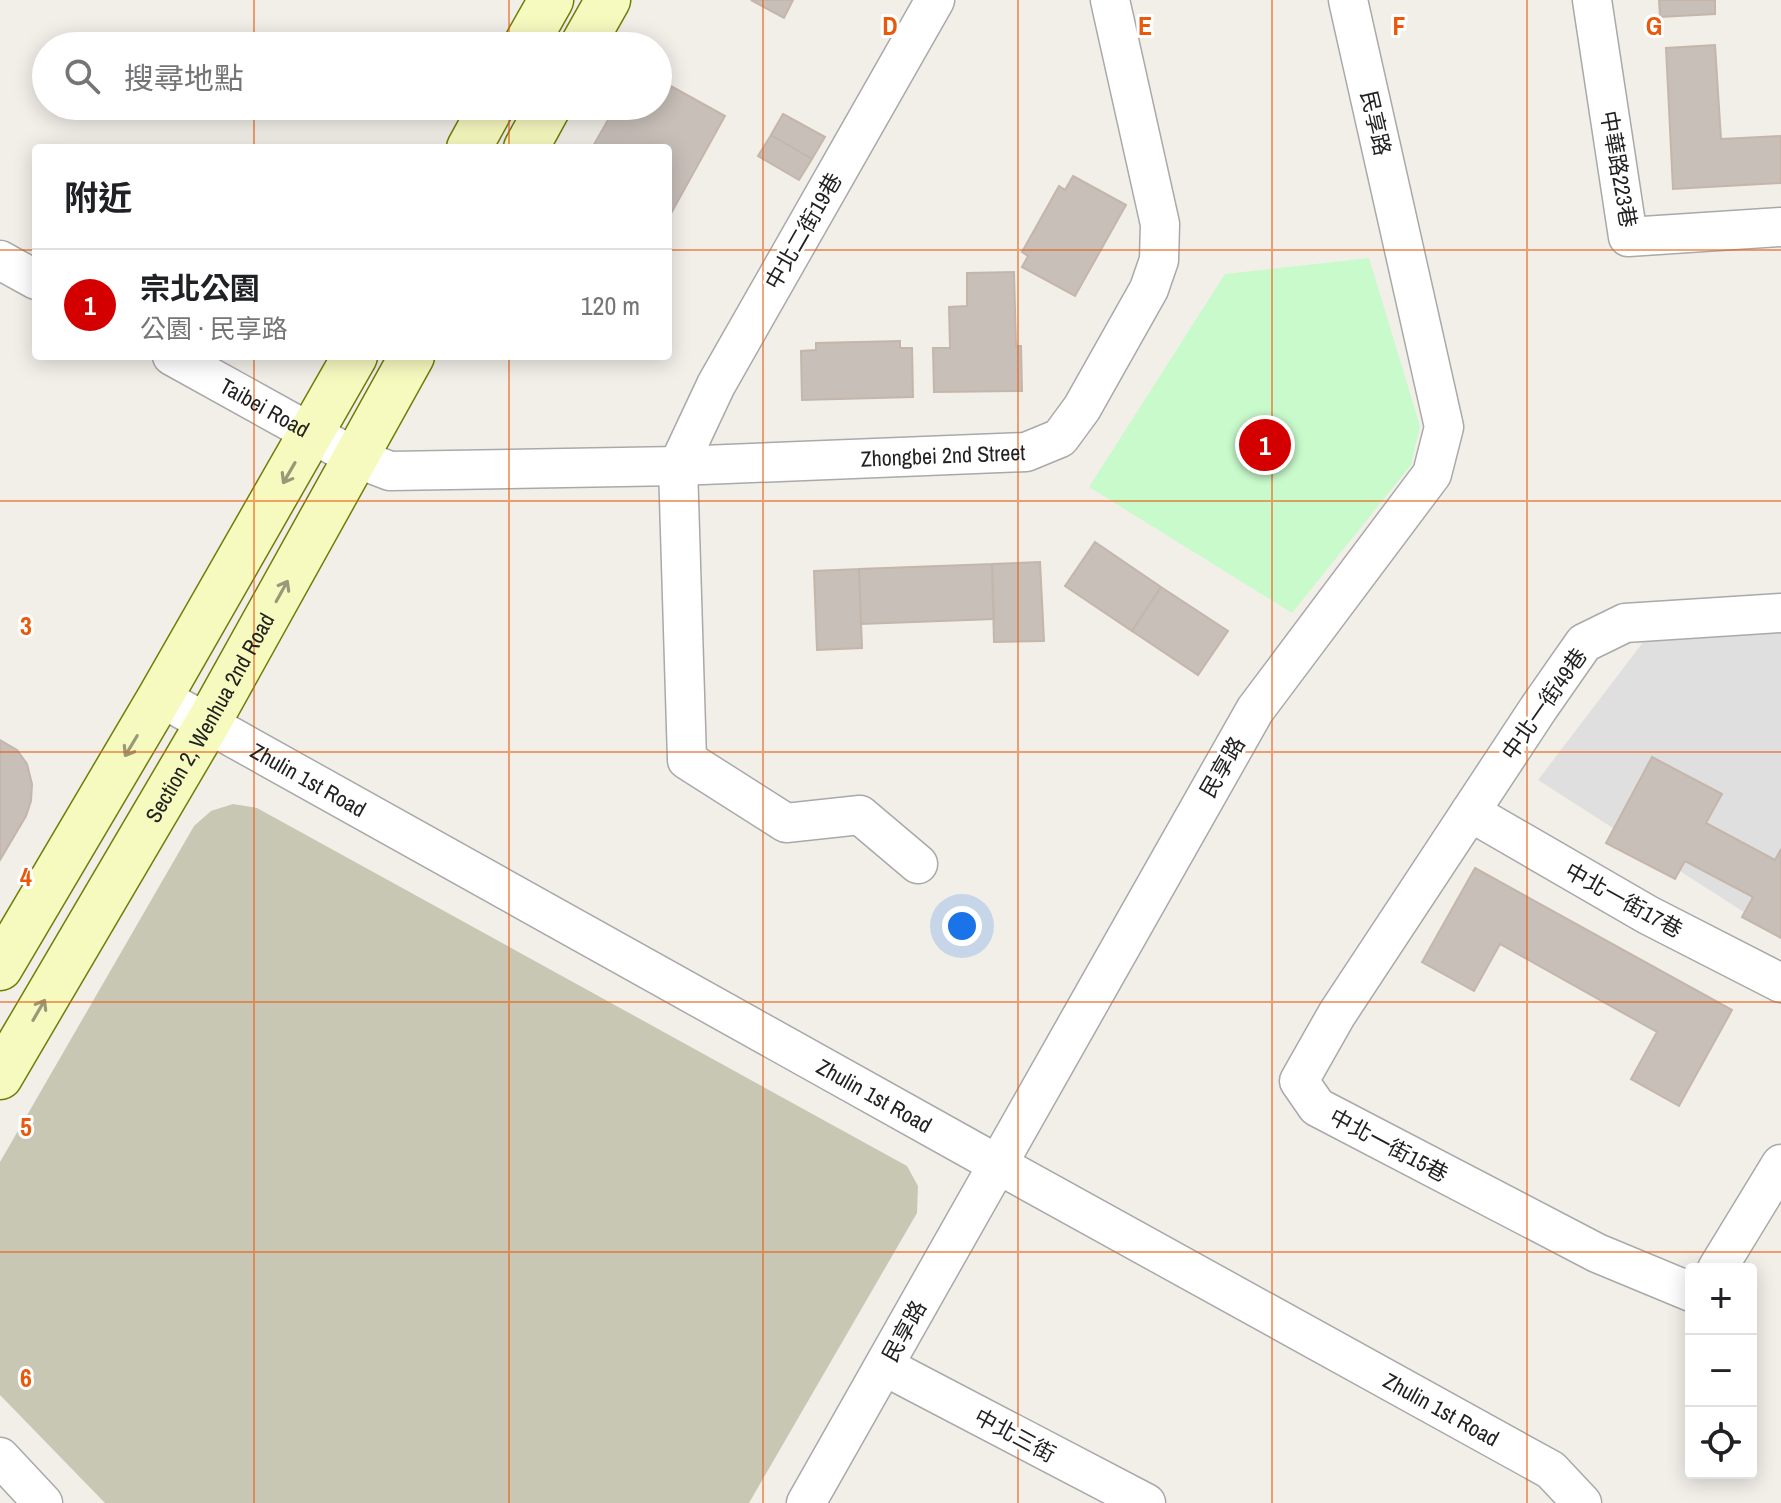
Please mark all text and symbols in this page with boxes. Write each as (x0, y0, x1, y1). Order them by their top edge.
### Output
text: D (882, 8, 898, 43)
text: E (1138, 8, 1152, 43)
text: F (1392, 8, 1406, 43)
text: G (1646, 8, 1662, 43)
search box (32, 32, 672, 120)
icon: search (60, 54, 104, 98)
text: 搜尋地點 (124, 58, 244, 98)
street label: 民享路 (1354, 87, 1398, 159)
street label: 中華路223巷 (1594, 108, 1644, 230)
street label: 中北二街19巷 (757, 167, 849, 295)
text: 附近 (64, 175, 132, 221)
text: 宗北公園 (140, 268, 260, 308)
text: 1 (84, 288, 96, 323)
text: 120 m (581, 288, 640, 323)
text: 公園 · 民享路 (140, 311, 288, 346)
street label: Taibei Road (215, 371, 315, 444)
pin: 1 (1239, 415, 1291, 475)
street label: Zhongbei 2nd Street (860, 437, 1026, 474)
one-way arrow (281, 461, 297, 484)
one-way arrow (275, 579, 290, 603)
text: 3 (20, 608, 32, 643)
street label: Section 2, Wenhua 2nd Road (138, 608, 281, 828)
street label: 中北一街49巷 (1494, 642, 1594, 766)
street label: 民享路 (1193, 731, 1251, 803)
one-way arrow (123, 734, 139, 757)
street label: Zhulin 1st Road (245, 736, 371, 824)
street label: 中北一街17巷 (1560, 855, 1688, 945)
text: 4 (20, 859, 32, 894)
your location (942, 906, 982, 946)
one-way arrow (32, 999, 48, 1022)
street label: Zhulin 1st Road (811, 1051, 937, 1140)
street label: 中北一街15巷 (1325, 1101, 1453, 1189)
text: 5 (20, 1109, 32, 1144)
map controls (1685, 1263, 1757, 1479)
button: + (1685, 1263, 1757, 1335)
street label: 民享路 (875, 1295, 933, 1367)
button: − (1685, 1335, 1757, 1407)
text: 6 (20, 1360, 32, 1395)
street label: Zhulin 1st Road (1378, 1365, 1504, 1453)
street label: 中北三街 (969, 1401, 1061, 1469)
button: locate (1685, 1407, 1757, 1479)

